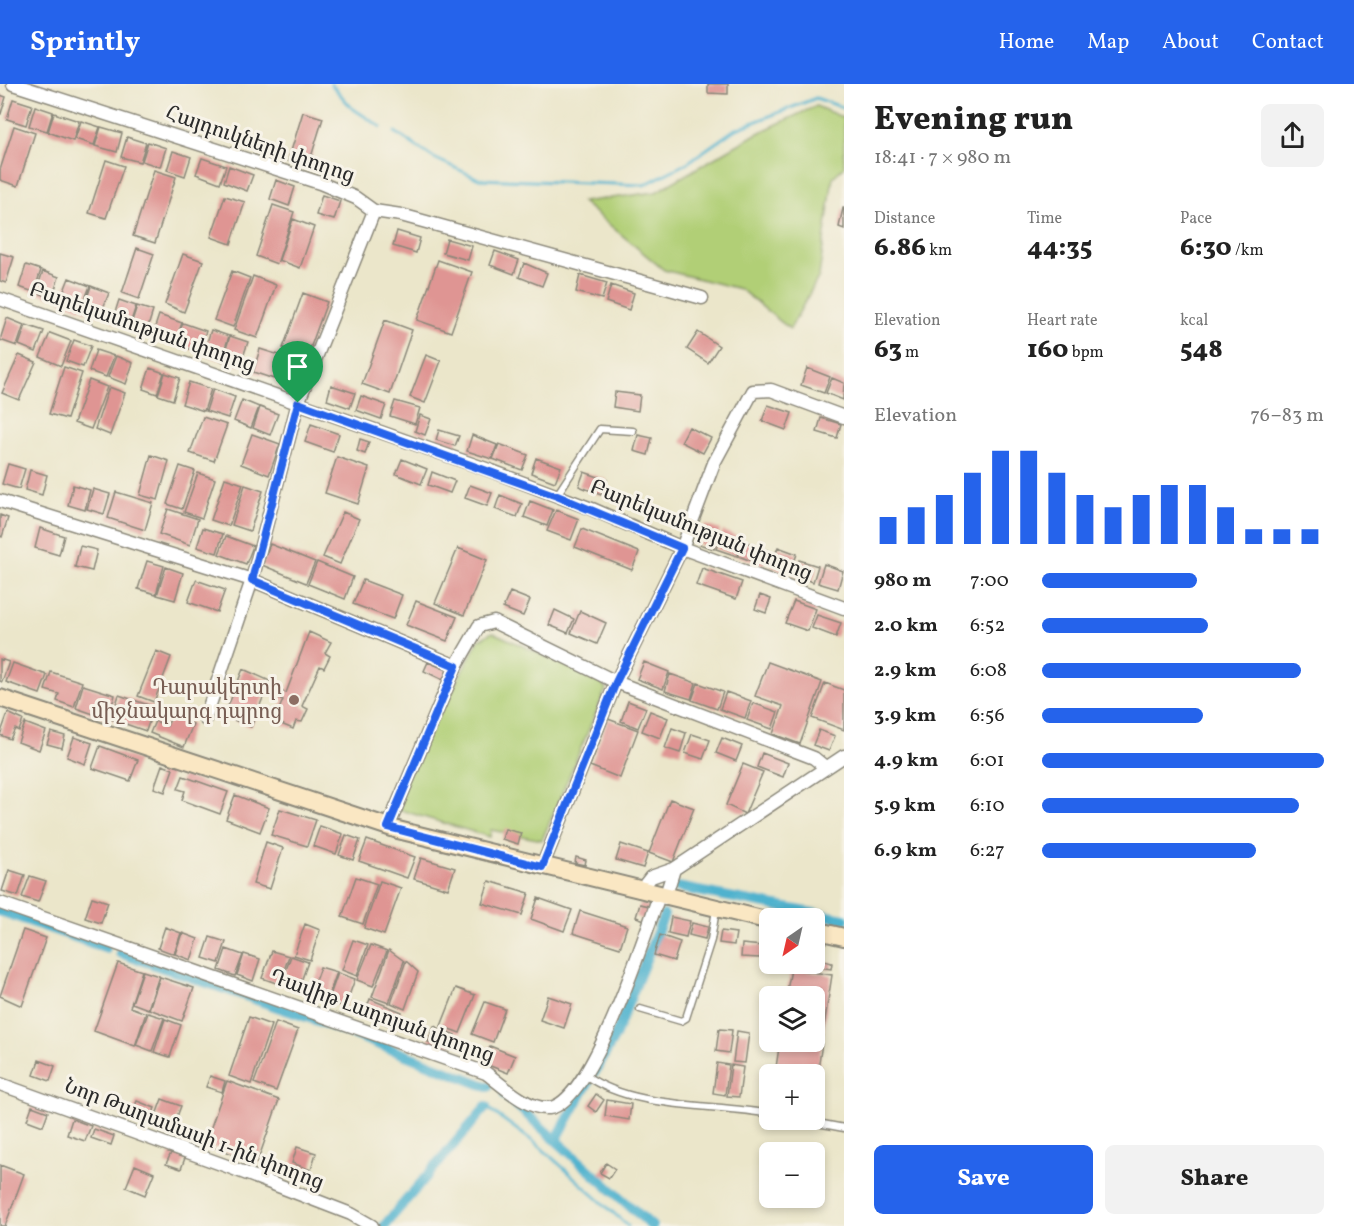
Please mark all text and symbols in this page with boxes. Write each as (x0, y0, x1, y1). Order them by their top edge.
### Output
text: Sprintly (30, 23, 140, 62)
text: Home (999, 28, 1054, 57)
text: Map (1087, 28, 1129, 57)
text: About (1162, 28, 1219, 57)
text: Contact (1252, 28, 1324, 57)
text: Evening run (874, 98, 1073, 144)
street label: Հայդուկների փողոց (162, 99, 358, 191)
button: share (1261, 104, 1324, 167)
text: 18:41 · 7 × 980 m (874, 144, 1011, 172)
text: Distance (874, 208, 935, 230)
text: Time (1027, 208, 1062, 230)
text: Pace (1180, 208, 1212, 230)
text: 6.86 (874, 230, 926, 266)
text: 44:35 (1027, 230, 1092, 266)
text: 6:30 (1180, 230, 1232, 266)
text: km (926, 240, 952, 262)
text: /km (1232, 240, 1264, 262)
street label: Բարեկամության փողոց (25, 276, 259, 380)
text: Elevation (874, 310, 941, 332)
text: Heart rate (1027, 310, 1098, 332)
text: kcal (1180, 310, 1208, 332)
text: 63 (874, 332, 902, 368)
text: 160 (1027, 332, 1069, 368)
text: 548 (1180, 332, 1223, 368)
pin (272, 341, 323, 403)
text: m (902, 342, 919, 364)
text: bpm (1069, 342, 1104, 364)
icon: arrive (281, 350, 314, 383)
text: Elevation (874, 402, 957, 430)
text: 76–83 m (1250, 402, 1324, 430)
street label: Բարեկամության փողոց (585, 473, 817, 589)
text: 980 m (874, 567, 932, 595)
text: 7:00 (970, 567, 1009, 595)
text: 2.0 km (874, 612, 938, 640)
text: 6:52 (970, 612, 1005, 640)
text: 2.9 km (874, 657, 937, 685)
text: 6:08 (970, 657, 1007, 685)
place label: Դարակերտի միջնակարգ դպրոց (92, 674, 282, 727)
marker: Դարակերտի միջնակարգ դպրոց (287, 693, 301, 707)
text: 3.9 km (874, 702, 936, 730)
text: 6:56 (970, 702, 1005, 730)
text: 4.9 km (874, 747, 938, 775)
text: 6:01 (970, 747, 1005, 775)
text: 5.9 km (874, 792, 936, 820)
text: 6:10 (970, 792, 1005, 820)
text: 6.9 km (874, 837, 937, 865)
text: 6:27 (970, 837, 1005, 865)
north arrow (759, 908, 825, 974)
map controls (759, 908, 825, 1208)
street label: Դավիթ Լադոյան փողոց (266, 963, 498, 1071)
button: layers (759, 986, 825, 1052)
button: + (759, 1064, 825, 1130)
street label: Նոր Թաղամասի 1-ին փողոց (60, 1072, 328, 1198)
button: − (759, 1142, 825, 1208)
button: Save (874, 1145, 1093, 1214)
button: Share (1105, 1145, 1324, 1214)

